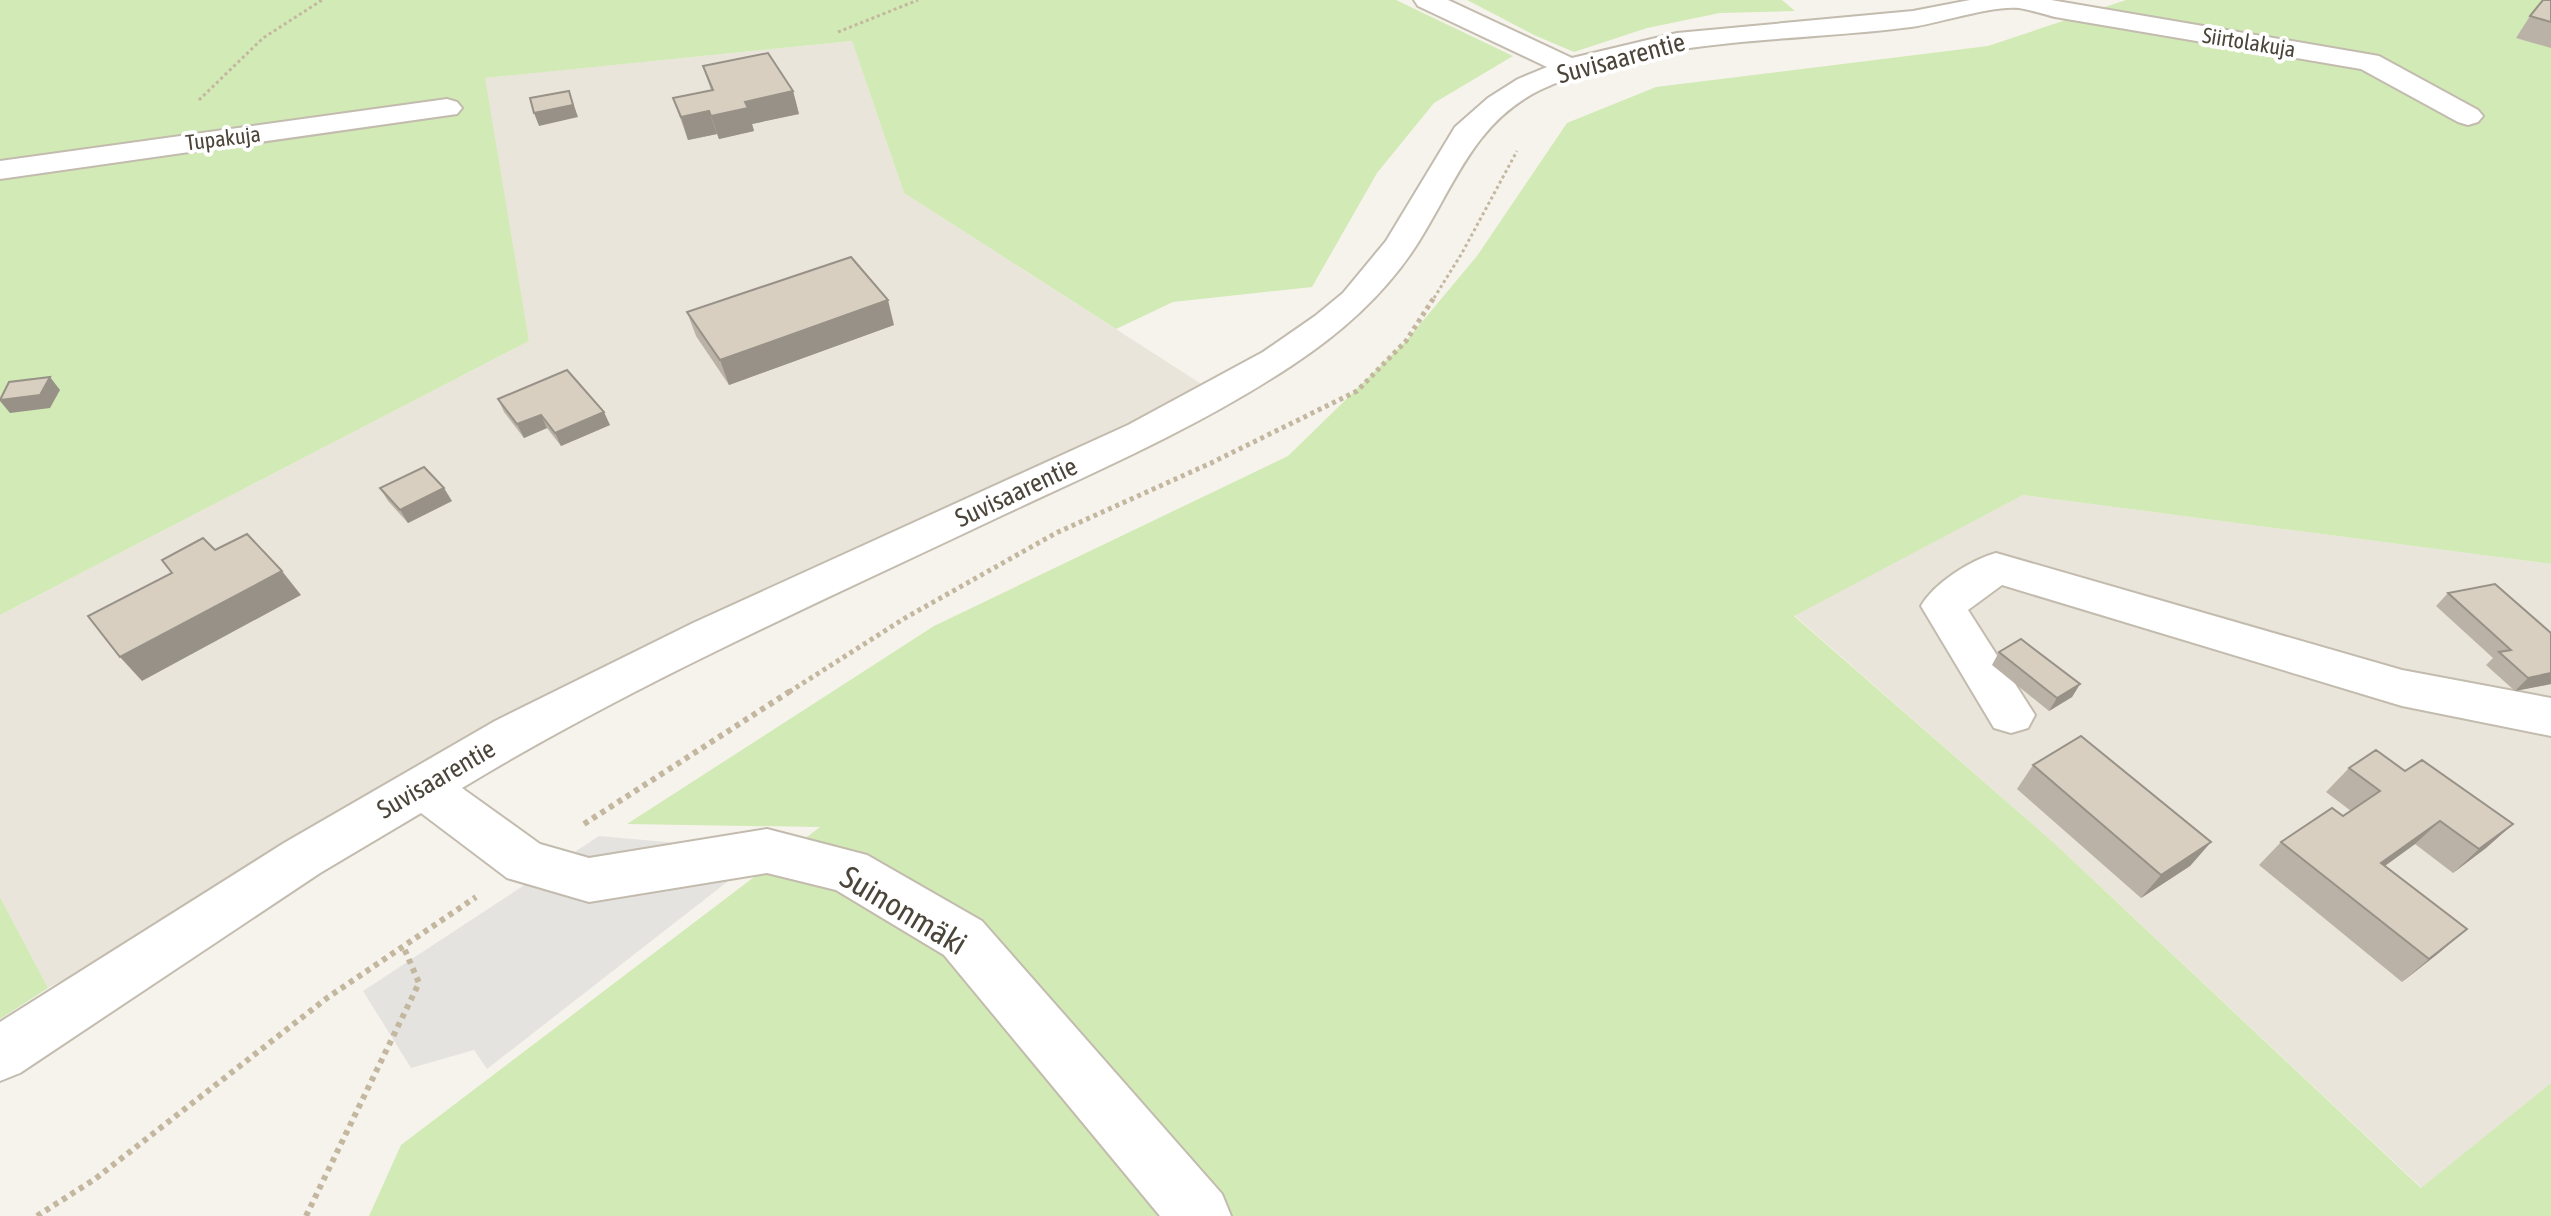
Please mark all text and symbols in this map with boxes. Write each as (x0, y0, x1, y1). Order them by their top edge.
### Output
street label: Siirtolakuja (2201, 22, 2297, 62)
street label: Suvisaarentie (1554, 27, 1688, 89)
street label: Tupakuja (184, 120, 262, 156)
street label: Suvisaarentie (950, 451, 1082, 533)
street label: Suvisaarentie (372, 733, 500, 825)
street label: Suinonmäki (834, 858, 974, 962)

